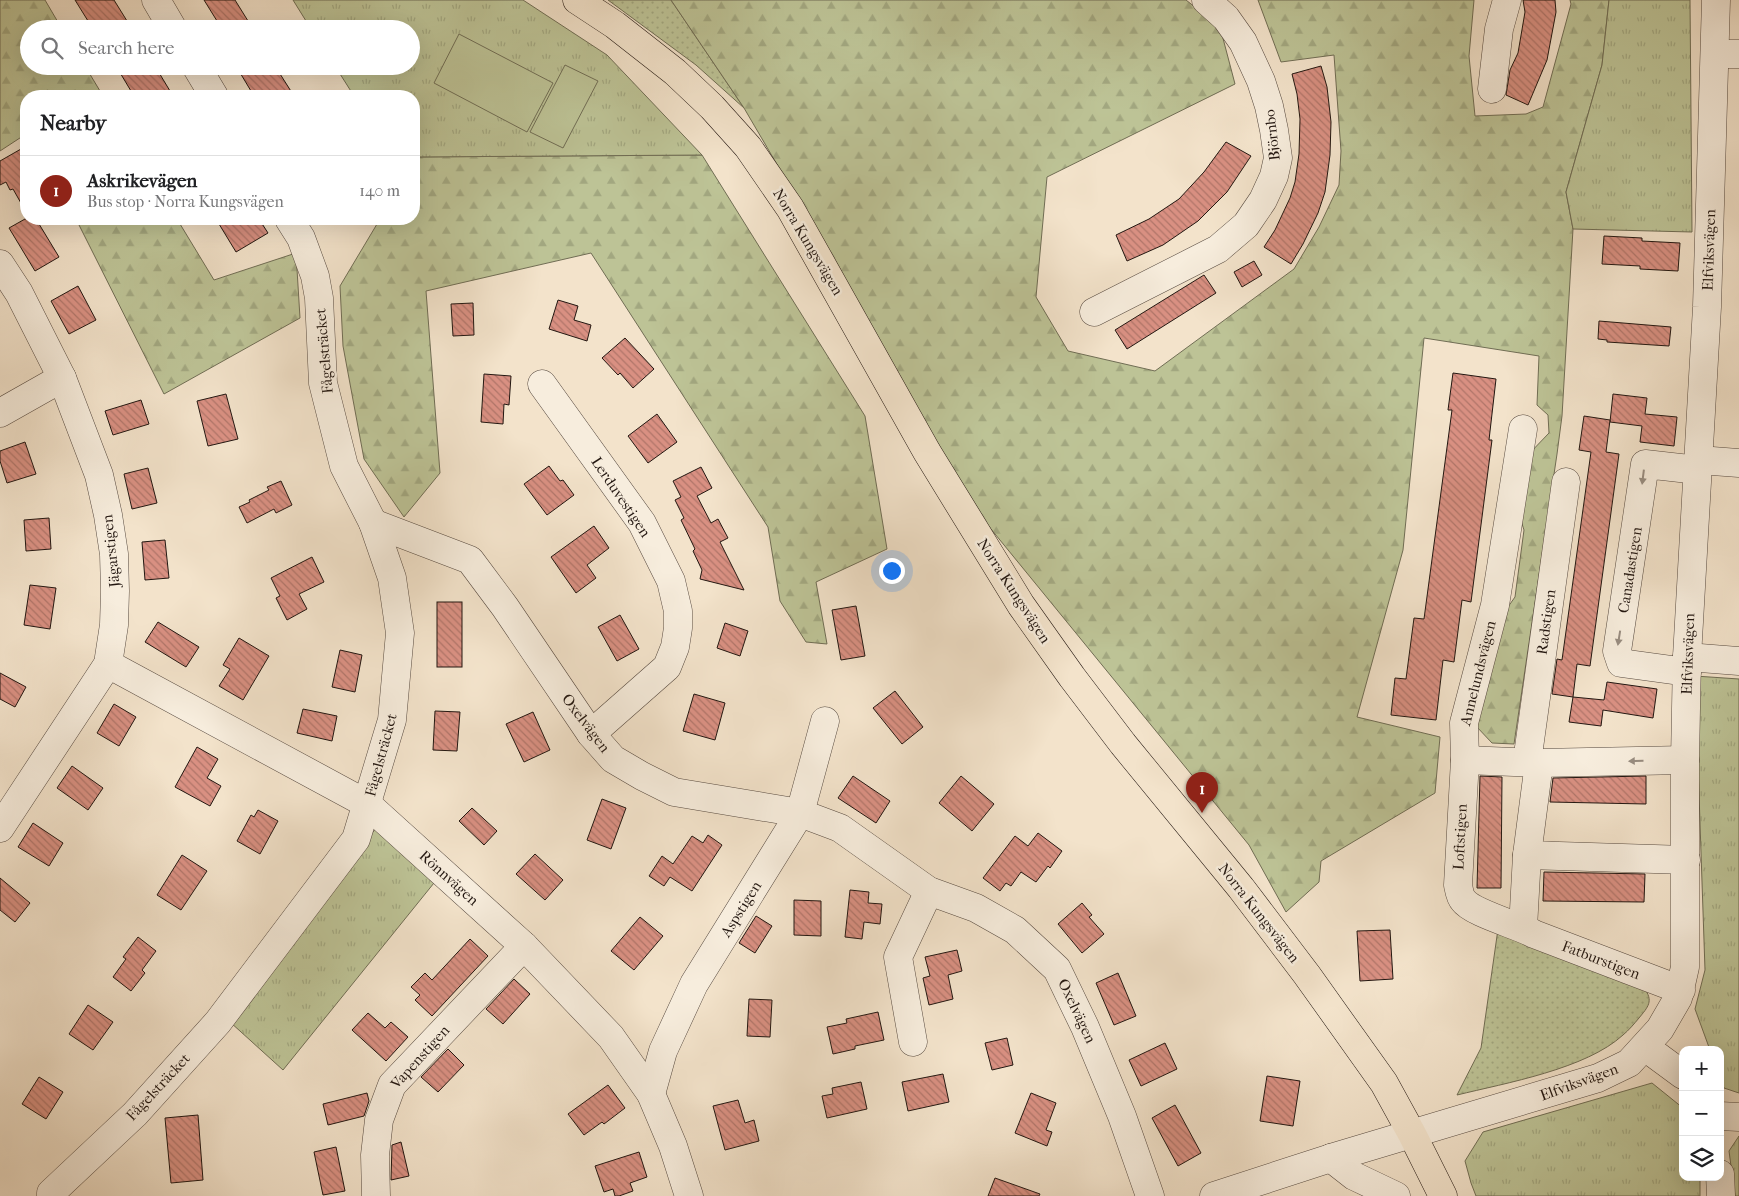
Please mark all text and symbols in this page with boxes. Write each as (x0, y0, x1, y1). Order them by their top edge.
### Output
search box (20, 20, 420, 75)
icon: search (38, 34, 66, 62)
text: Search here (78, 37, 174, 59)
street label: Björnbo (1260, 108, 1284, 162)
text: Nearby (40, 111, 106, 135)
text: Askrikevägen (87, 170, 197, 192)
text: 1 (53, 181, 59, 200)
text: 140 m (359, 181, 400, 200)
street label: Norra Kungsvägen (769, 185, 847, 299)
text: Bus stop · Norra Kungsvägen (87, 192, 284, 211)
street label: Elfviksvägen (1699, 208, 1719, 291)
street label: Fågelsträcket (311, 307, 337, 394)
street label: Lerduvestigen (587, 453, 655, 541)
one-way arrow (1639, 469, 1647, 485)
street label: Jägarstigen (98, 513, 124, 589)
street label: Canadastigen (1614, 525, 1646, 614)
street label: Norra Kungsvägen (973, 535, 1055, 647)
your location (879, 558, 905, 584)
street label: Radstigen (1533, 588, 1560, 656)
street label: Elfviksvägen (1678, 612, 1698, 695)
street label: Annelundsvägen (1456, 618, 1500, 728)
one-way arrow (1615, 630, 1623, 646)
street label: Oxelvägen (558, 690, 614, 756)
street label: Fågelsträcket (361, 711, 401, 799)
one-way arrow (1628, 757, 1644, 765)
pin: 1 (1186, 772, 1218, 813)
street label: Loftstigen (1449, 803, 1471, 871)
street label: Rönnvägen (416, 847, 483, 910)
street label: Norra Kungsvägen (1215, 860, 1304, 967)
street label: Aspstigen (716, 877, 765, 941)
street label: Fatburstigen (1559, 937, 1643, 983)
street label: Oxelvägen (1054, 976, 1100, 1046)
street label: Vapenstigen (386, 1021, 453, 1093)
map controls (1679, 1046, 1724, 1181)
button: + (1679, 1046, 1724, 1091)
street label: Fågelsträcket (122, 1049, 194, 1124)
street label: Elfviksvägen (1537, 1059, 1621, 1104)
button: − (1679, 1091, 1724, 1136)
button: layers (1679, 1136, 1724, 1181)

